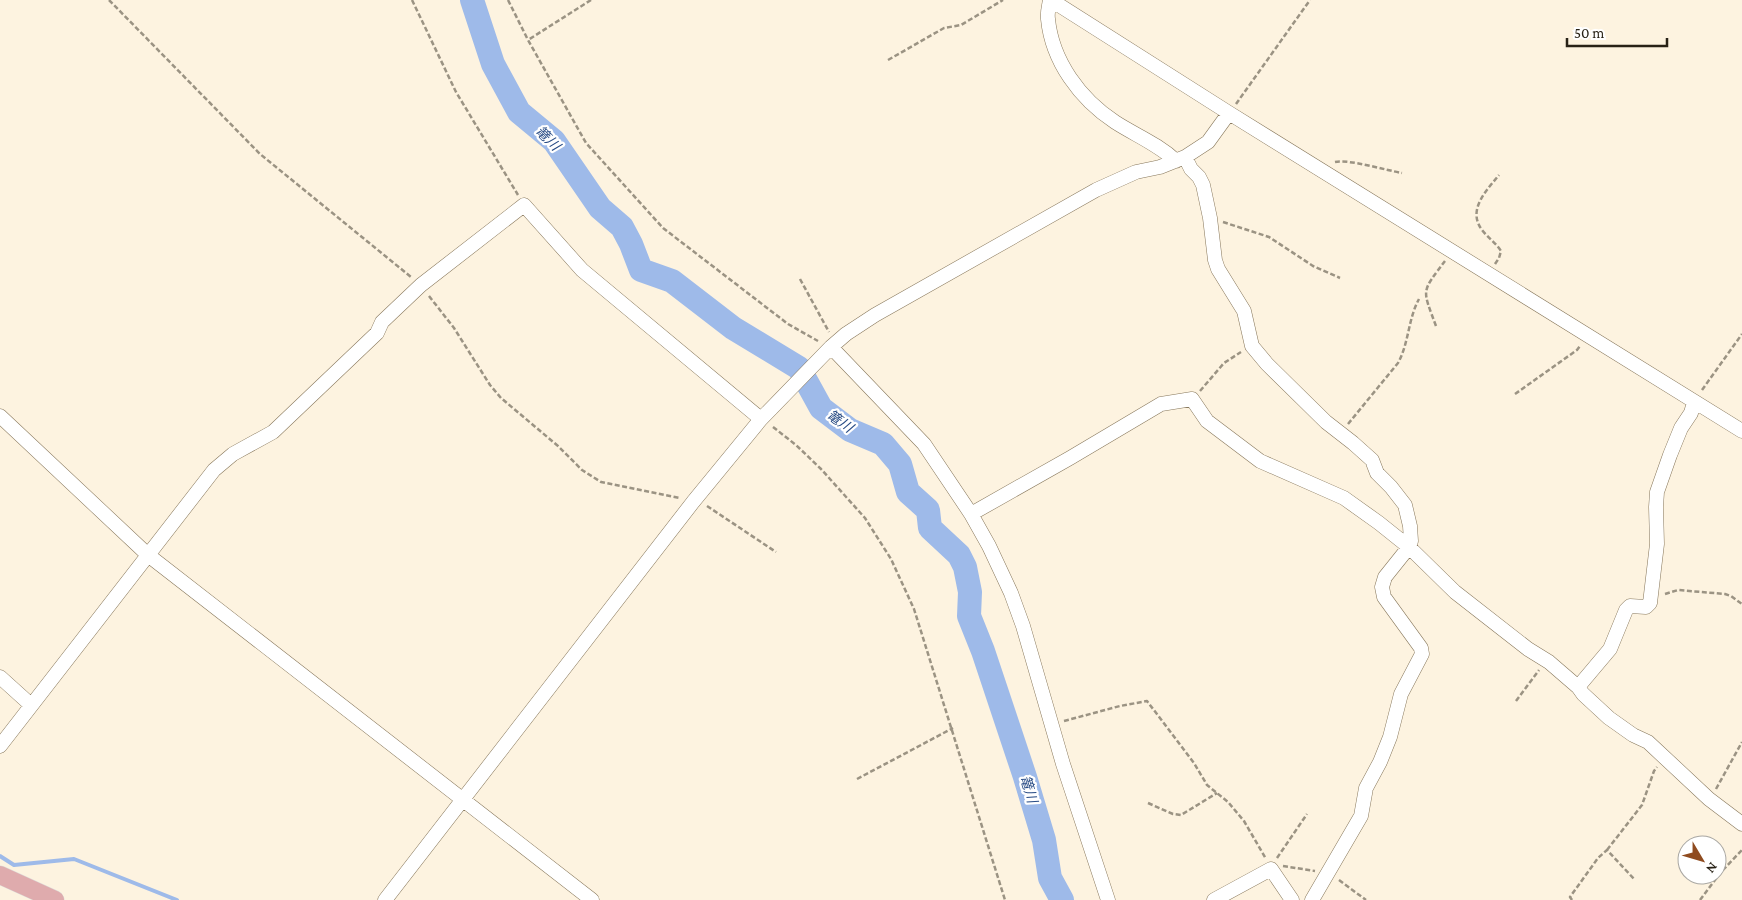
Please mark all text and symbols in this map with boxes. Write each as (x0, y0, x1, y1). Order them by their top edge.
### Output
scale bar (1567, 15, 1667, 47)
text: 50 m (1574, 25, 1604, 41)
water label: 篭川 (532, 122, 565, 155)
water label: 篭川 (824, 406, 858, 437)
water label: 篭川 (1017, 773, 1041, 807)
north arrow (1677, 835, 1727, 885)
text: N (1703, 859, 1721, 877)

